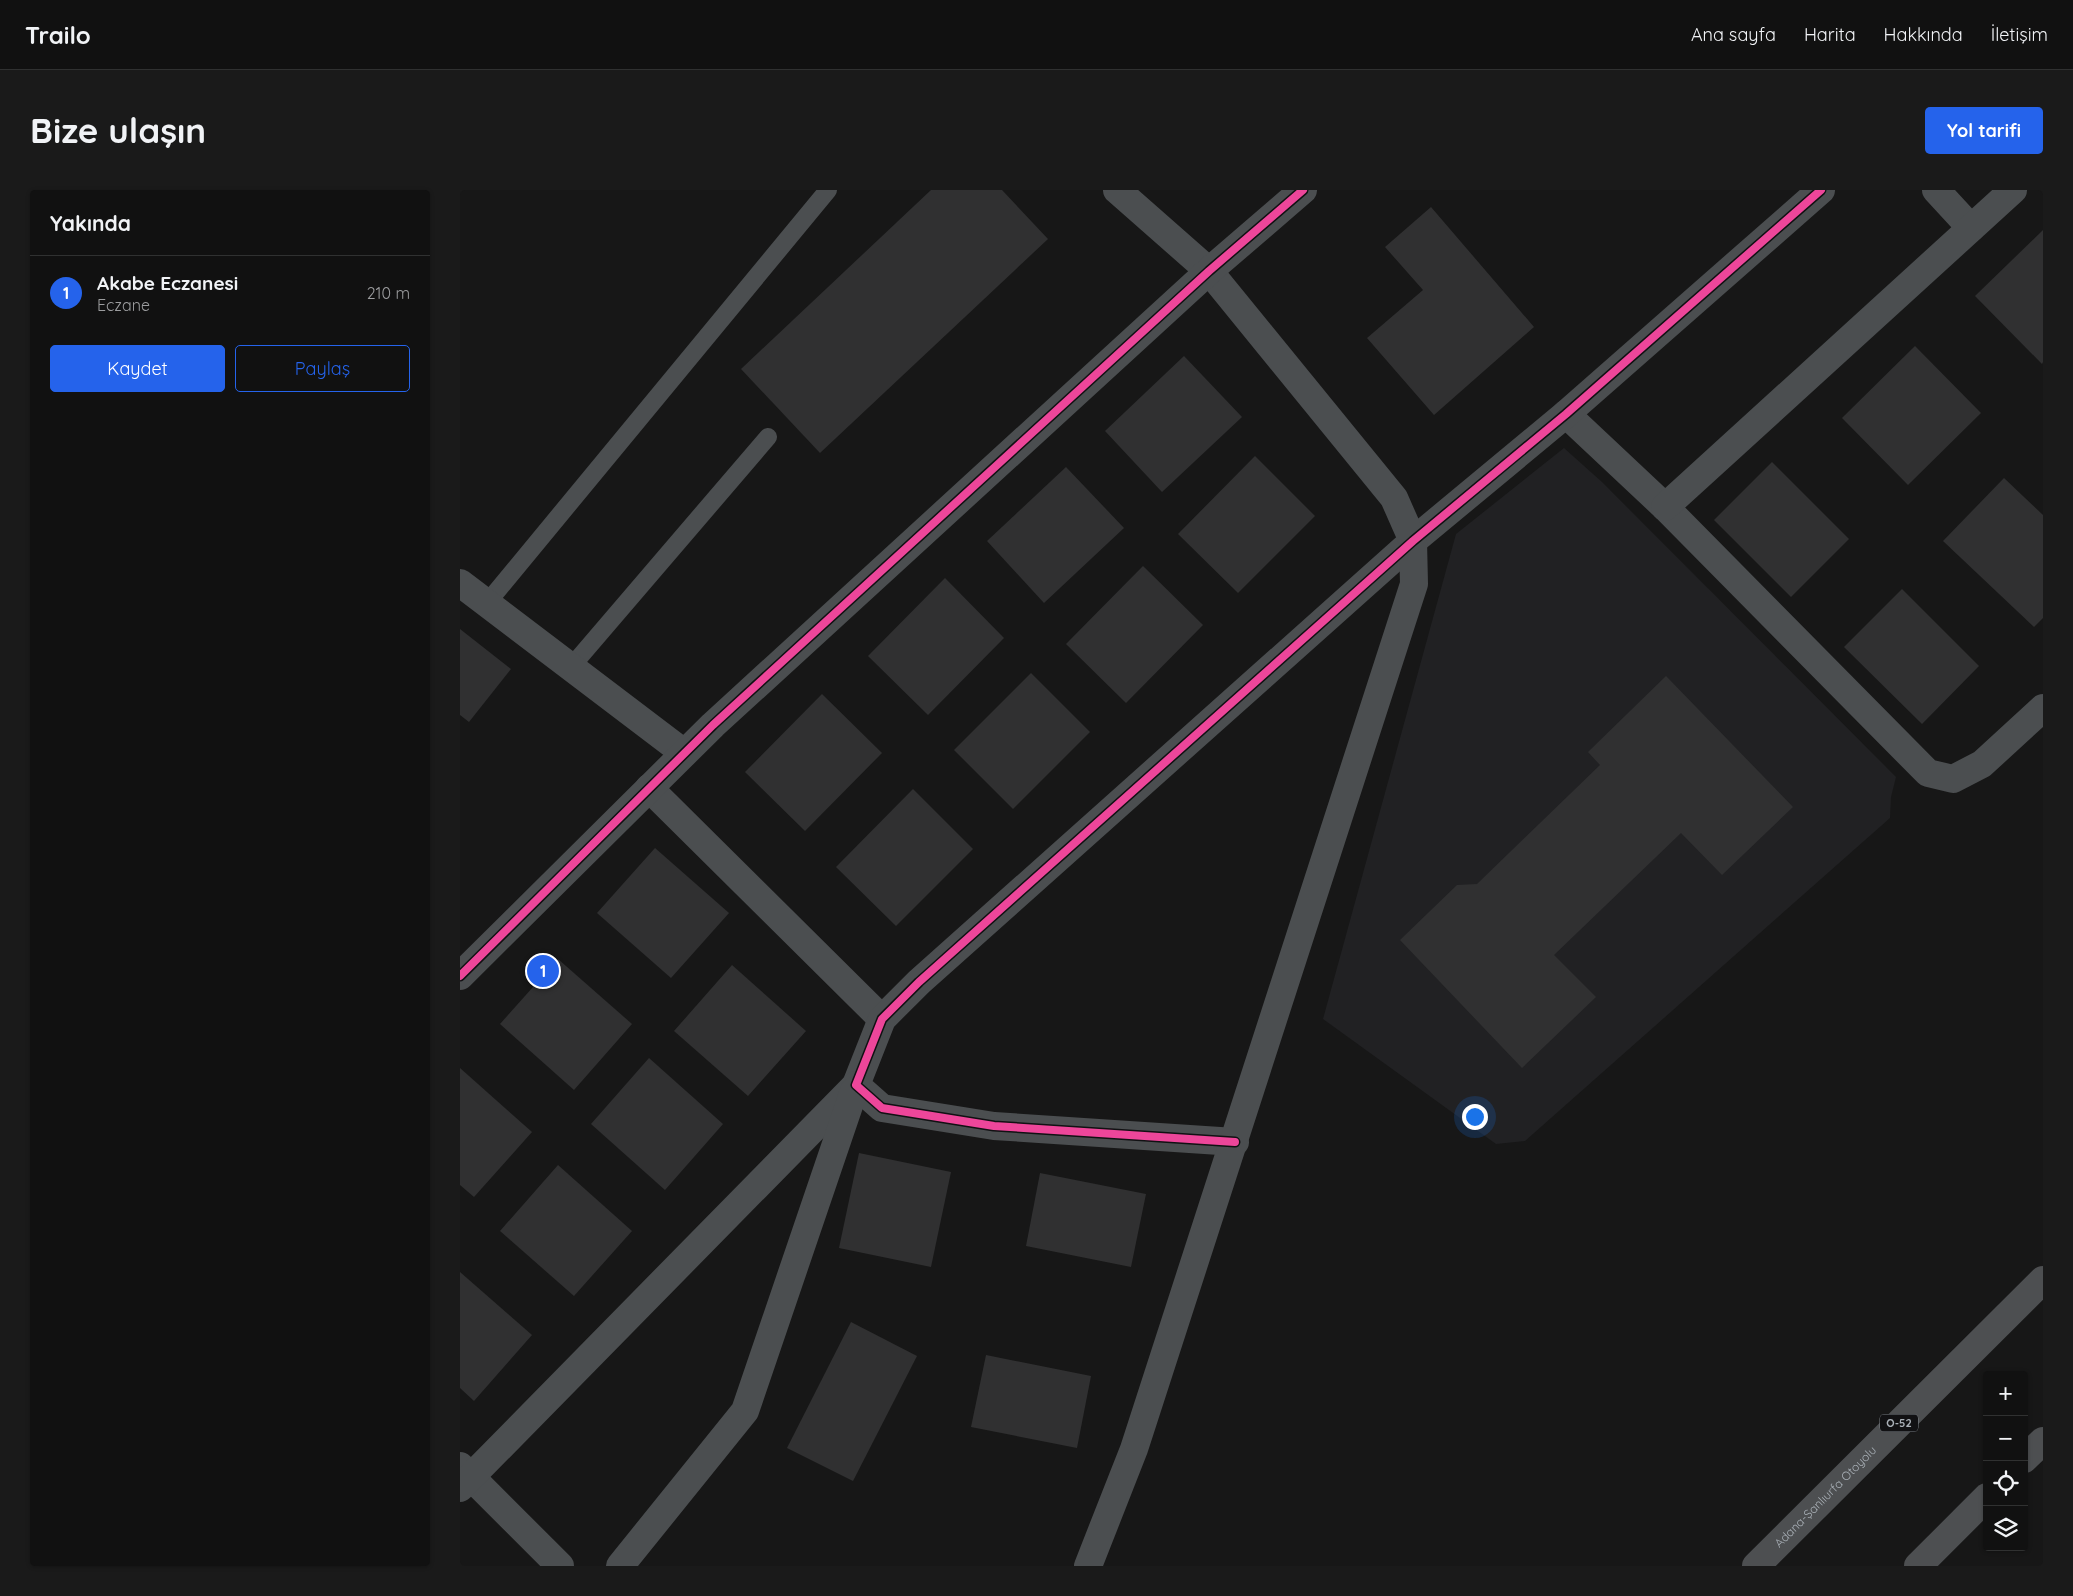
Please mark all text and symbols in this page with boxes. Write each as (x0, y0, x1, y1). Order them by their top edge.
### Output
text: Trailo (25, 20, 91, 50)
text: Ana sayfa (1691, 23, 1776, 46)
text: Harita (1804, 23, 1856, 46)
text: Hakkında (1884, 23, 1963, 46)
text: İletişim (1991, 23, 2048, 46)
button: Yol tarifi (1925, 107, 2043, 154)
text: Bize ulaşın (30, 108, 206, 152)
text: Yakında (50, 210, 131, 236)
text: Akabe Eczanesi (97, 271, 238, 295)
text: 1 (63, 283, 69, 303)
text: 210 m (367, 283, 410, 303)
text: Eczane (97, 295, 150, 315)
button: Kaydet (50, 345, 225, 392)
button: Paylaş (235, 345, 410, 392)
pin: 1 (527, 952, 559, 990)
your location (1462, 1104, 1488, 1130)
map controls (1983, 1371, 2028, 1551)
button: + (1983, 1371, 2028, 1416)
road number: O-52 (1880, 1414, 1918, 1432)
button: − (1983, 1416, 2028, 1461)
street label: Adana-Şanlıurfa Otoyolu (1771, 1442, 1879, 1550)
button: locate (1983, 1461, 2028, 1506)
button: layers (1983, 1506, 2028, 1551)

